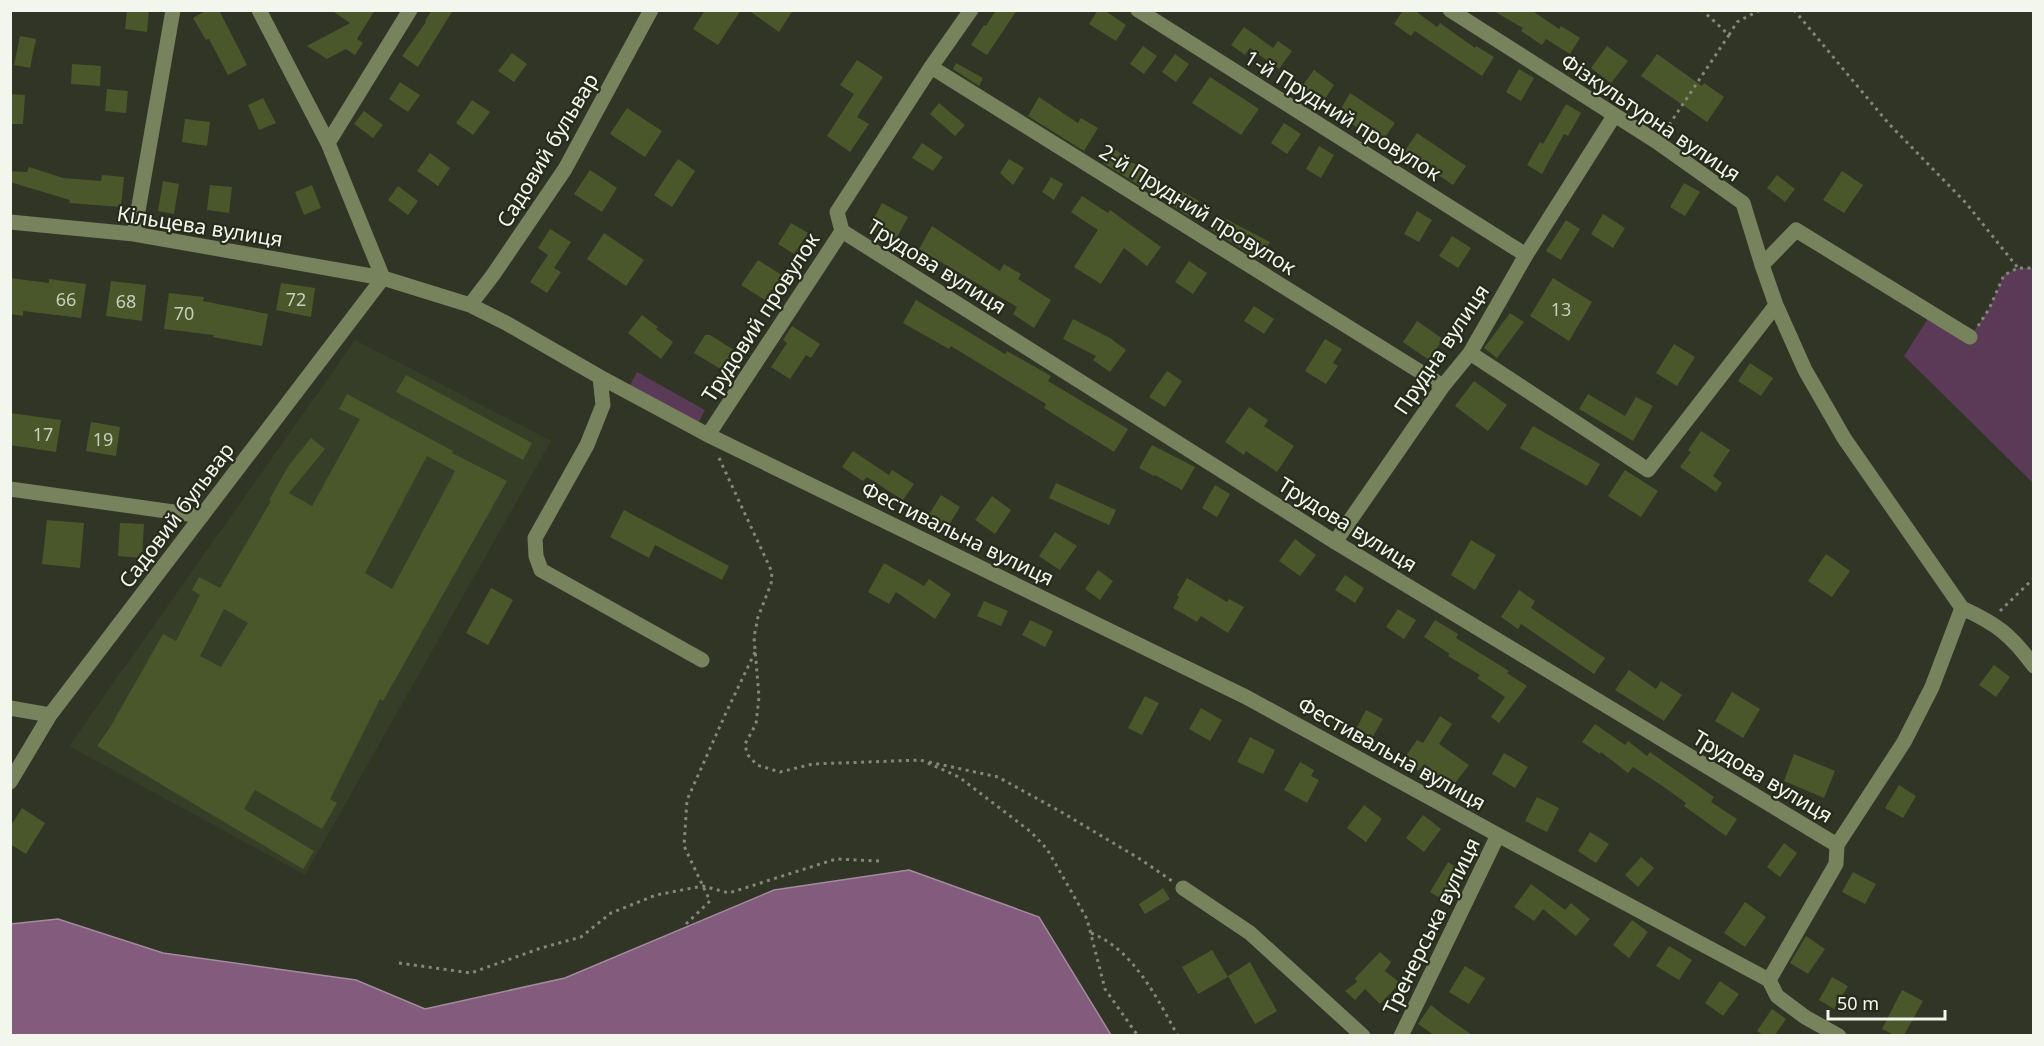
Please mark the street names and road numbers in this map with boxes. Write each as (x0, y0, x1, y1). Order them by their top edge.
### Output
street label: 1-й Прудний провулок (1239, 43, 1447, 187)
street label: Фізкультурна вулиця (1556, 46, 1746, 188)
street label: Садовий бульвар (490, 68, 604, 232)
street label: 2-й Прудний провулок (1094, 137, 1302, 281)
street label: Кільцева вулиця (115, 199, 285, 253)
street label: Трудова вулиця (862, 212, 1012, 320)
street label: Трудовий провулок (695, 227, 825, 407)
street label: Прудна вулиця (1387, 278, 1495, 420)
street label: Садовий бульвар (112, 437, 240, 593)
street label: Трудова вулиця (1273, 470, 1423, 578)
street label: Фестивальна вулиця (857, 474, 1059, 592)
street label: Фестивальна вулиця (1293, 690, 1491, 816)
street label: Трудова вулиця (1688, 723, 1838, 829)
street label: Тренерська вулиця (1376, 833, 1486, 1019)

